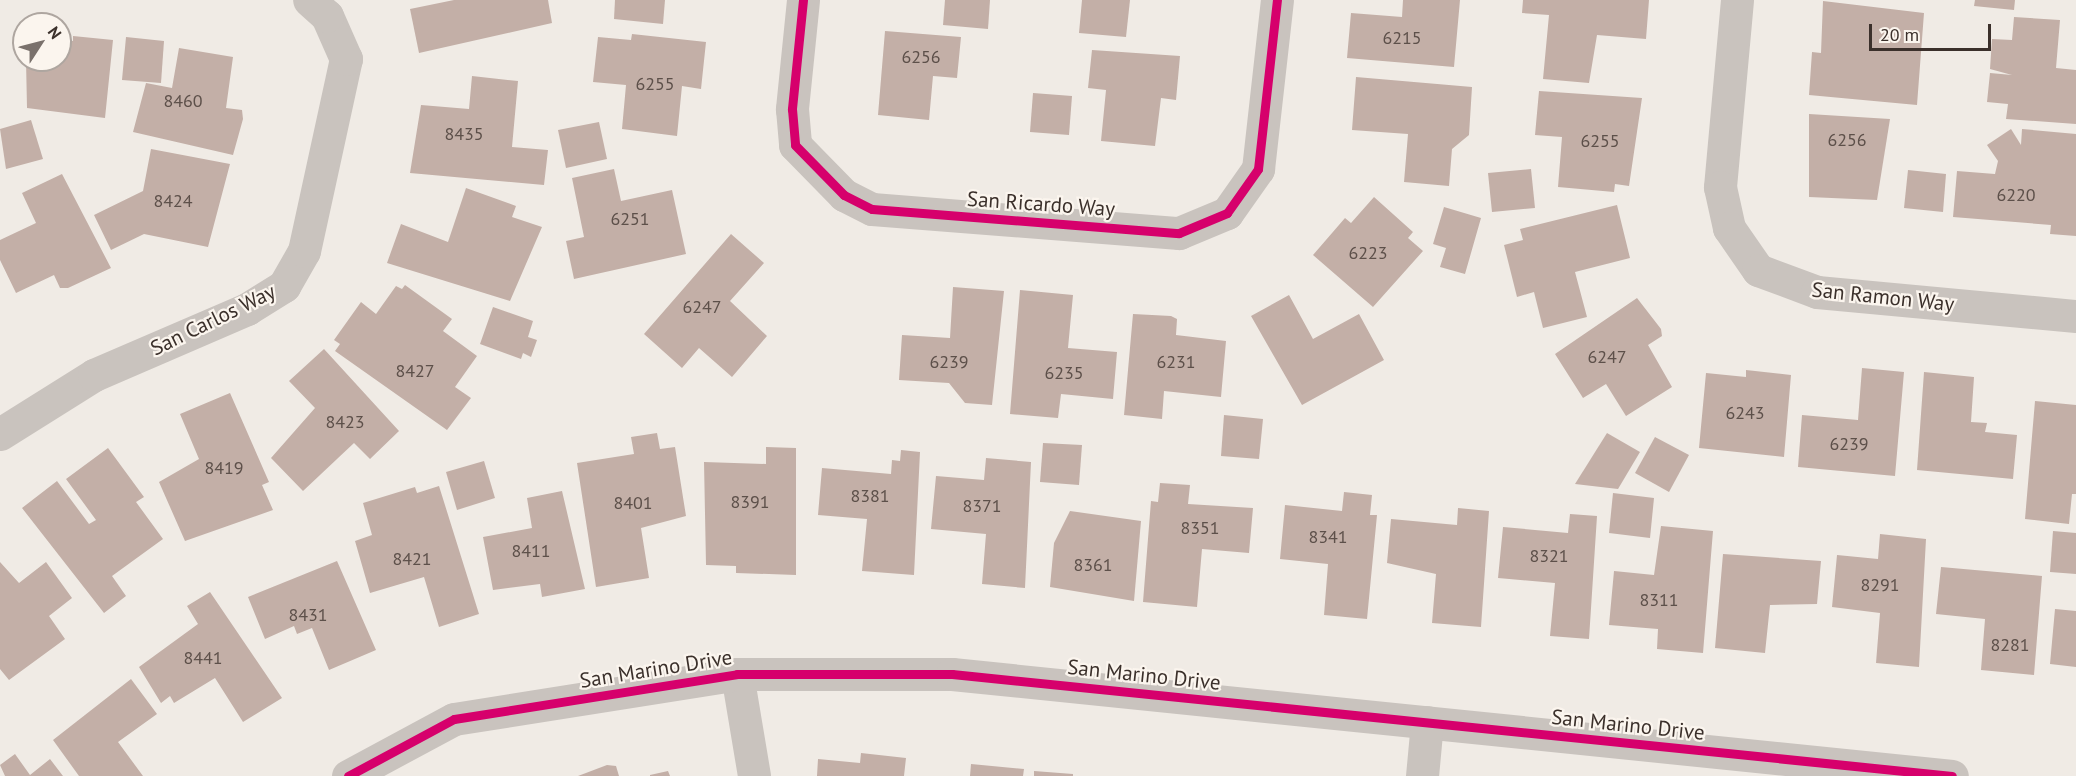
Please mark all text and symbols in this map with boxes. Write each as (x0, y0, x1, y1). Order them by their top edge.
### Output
north arrow (12, 12, 72, 72)
scale bar (1872, 12, 1994, 50)
text: N (44, 22, 66, 43)
text: 20 m (1880, 23, 1919, 46)
house number: 6215 (1382, 27, 1422, 49)
house number: 6256 (901, 46, 941, 68)
house number: 6255 (635, 73, 675, 95)
house number: 8460 (163, 90, 203, 112)
house number: 8435 (444, 123, 484, 145)
house number: 6256 (1827, 129, 1867, 151)
house number: 6255 (1580, 130, 1620, 152)
house number: 6220 (1996, 184, 2036, 206)
street label: San Ricardo Way (966, 186, 1116, 222)
house number: 8424 (153, 190, 193, 212)
house number: 6251 (610, 208, 650, 230)
house number: 6223 (1348, 242, 1388, 264)
street label: San Ramon Way (1810, 277, 1956, 317)
street label: San Carlos Way (146, 279, 280, 361)
house number: 6247 (682, 296, 722, 318)
house number: 6247 (1587, 346, 1627, 368)
house number: 6239 (929, 351, 969, 373)
house number: 6231 (1156, 351, 1196, 373)
house number: 8427 (395, 360, 435, 382)
house number: 6235 (1044, 362, 1084, 384)
house number: 6243 (1725, 402, 1765, 424)
house number: 8423 (325, 411, 365, 433)
house number: 6239 (1829, 433, 1869, 455)
house number: 8419 (204, 457, 244, 479)
house number: 8381 (850, 485, 890, 507)
house number: 8391 (730, 491, 770, 513)
house number: 8401 (613, 492, 653, 514)
house number: 8371 (962, 495, 1002, 517)
house number: 8351 (1180, 517, 1220, 539)
house number: 8341 (1308, 526, 1348, 548)
house number: 8411 (511, 540, 551, 562)
house number: 8321 (1529, 545, 1569, 567)
house number: 8421 (392, 548, 432, 570)
house number: 8361 (1073, 554, 1113, 576)
house number: 8291 (1860, 574, 1900, 596)
house number: 8311 (1639, 589, 1679, 611)
house number: 8431 (288, 604, 328, 626)
house number: 8281 (1990, 634, 2030, 656)
street label: San Marino Drive (578, 645, 734, 693)
house number: 8441 (183, 647, 223, 669)
street label: San Marino Drive (1066, 654, 1222, 696)
street label: San Marino Drive (1550, 704, 1706, 746)

